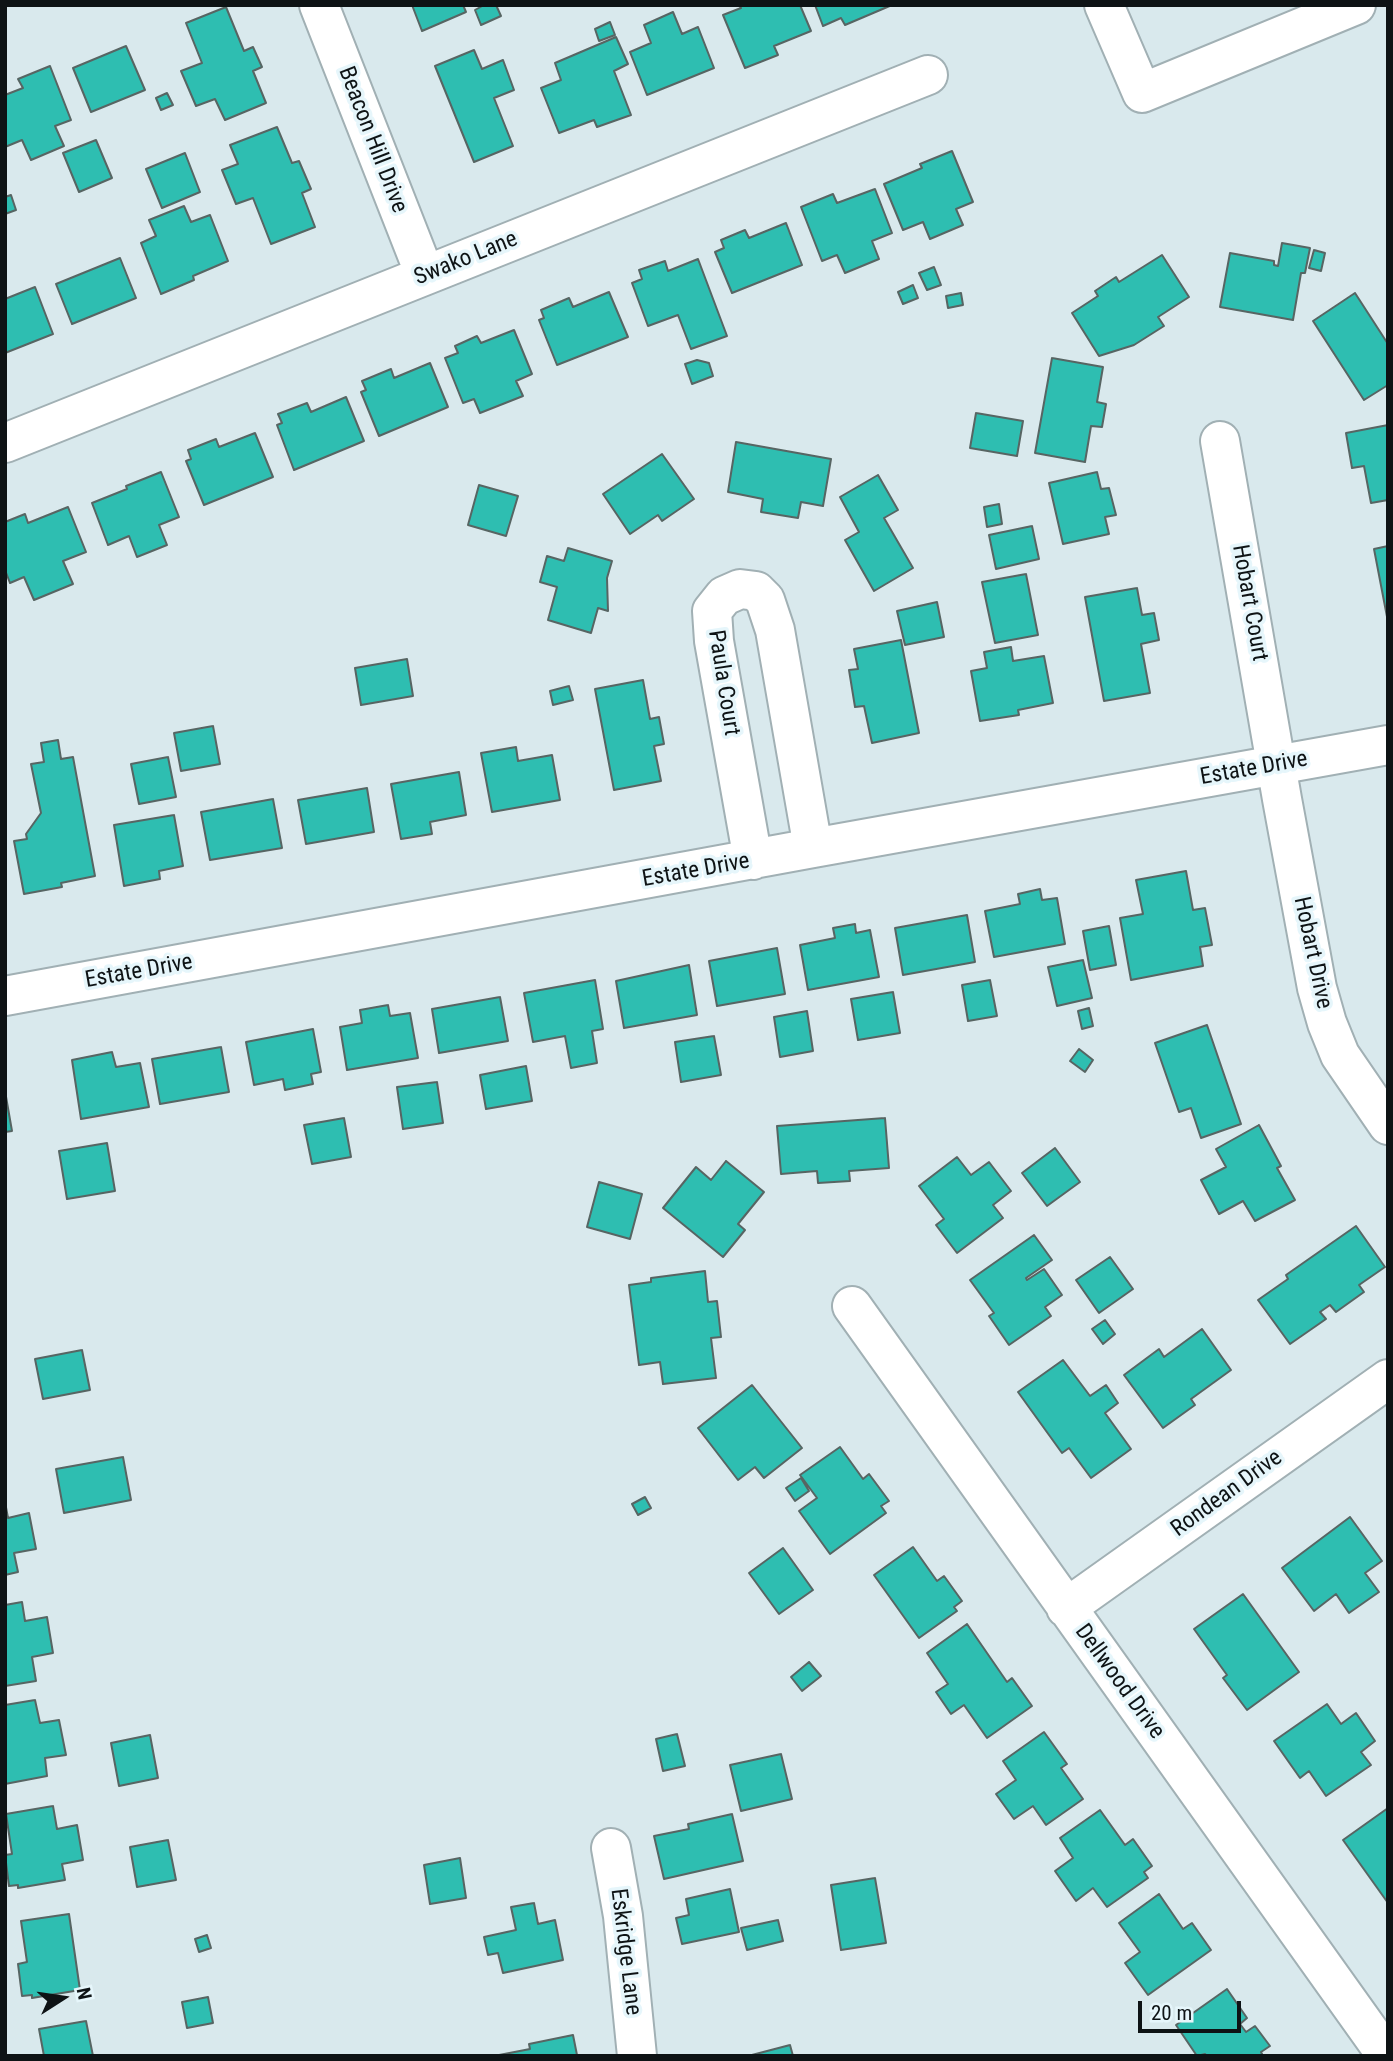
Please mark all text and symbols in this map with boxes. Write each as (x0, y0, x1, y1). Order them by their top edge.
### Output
street label: Beacon Hill Drive (331, 63, 413, 217)
street label: Swako Lane (410, 226, 522, 292)
street label: Hobart Court (1225, 543, 1273, 663)
street label: Paula Court (701, 628, 745, 738)
street label: Estate Drive (1198, 746, 1310, 792)
street label: Estate Drive (640, 848, 752, 894)
street label: Hobart Drive (1287, 895, 1337, 1011)
street label: Estate Drive (83, 949, 195, 995)
street label: Rondean Drive (1166, 1445, 1288, 1543)
street label: Dellwood Drive (1068, 1619, 1170, 1745)
street label: Eskridge Lane (604, 1887, 646, 2017)
north arrow (28, 1963, 98, 2033)
text: N (72, 1985, 96, 2002)
scale bar (1141, 1988, 1244, 2032)
text: 20 m (1151, 2001, 1192, 2025)

